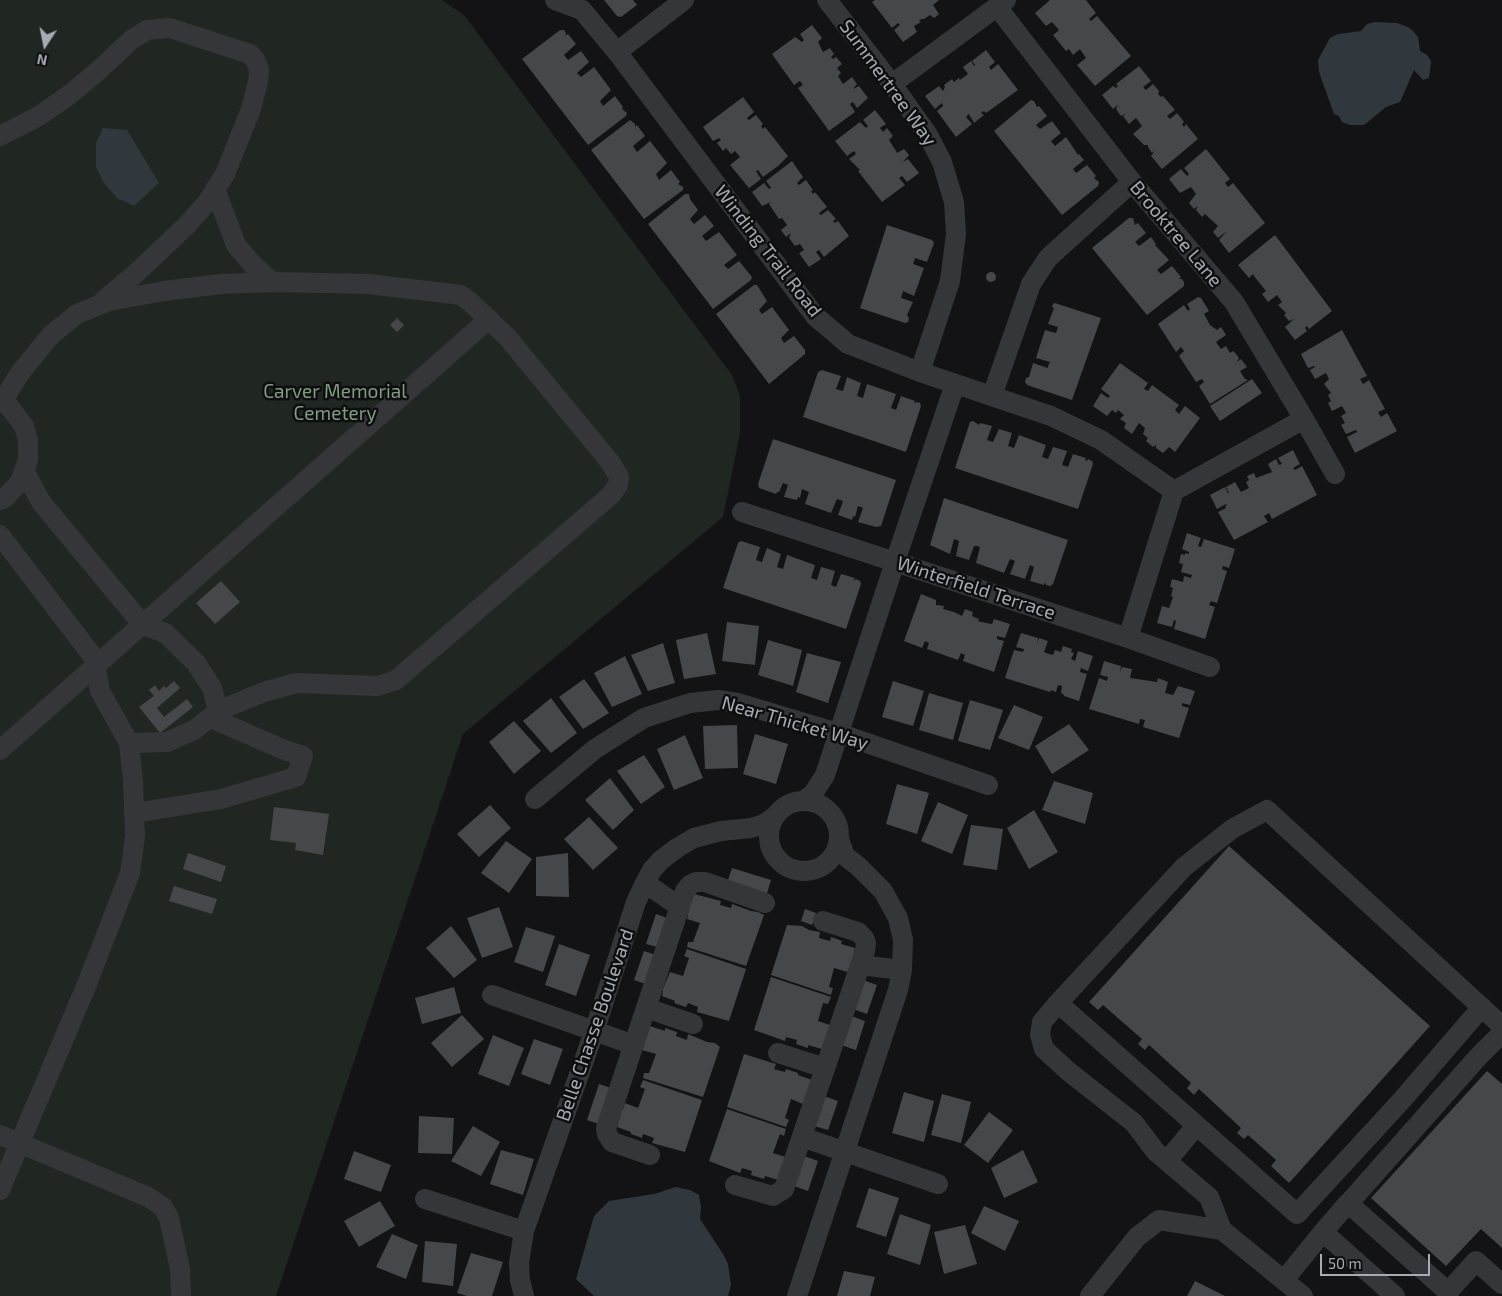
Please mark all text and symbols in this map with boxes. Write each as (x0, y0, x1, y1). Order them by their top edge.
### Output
street label: Summertree Way (835, 16, 941, 150)
north arrow (20, 20, 70, 70)
text: N (35, 51, 49, 70)
street label: Brooktree Lane (1125, 176, 1227, 292)
street label: Winding Trail Road (709, 181, 827, 321)
park label: Carver Memorial Cemetery (263, 381, 407, 425)
street label: Winterfield Terrace (894, 552, 1058, 624)
street label: Near Thicket Way (719, 691, 871, 755)
street label: Belle Chasse Boulevard (551, 926, 639, 1124)
scale bar (1322, 1244, 1432, 1276)
text: 50 m (1328, 1254, 1362, 1272)

